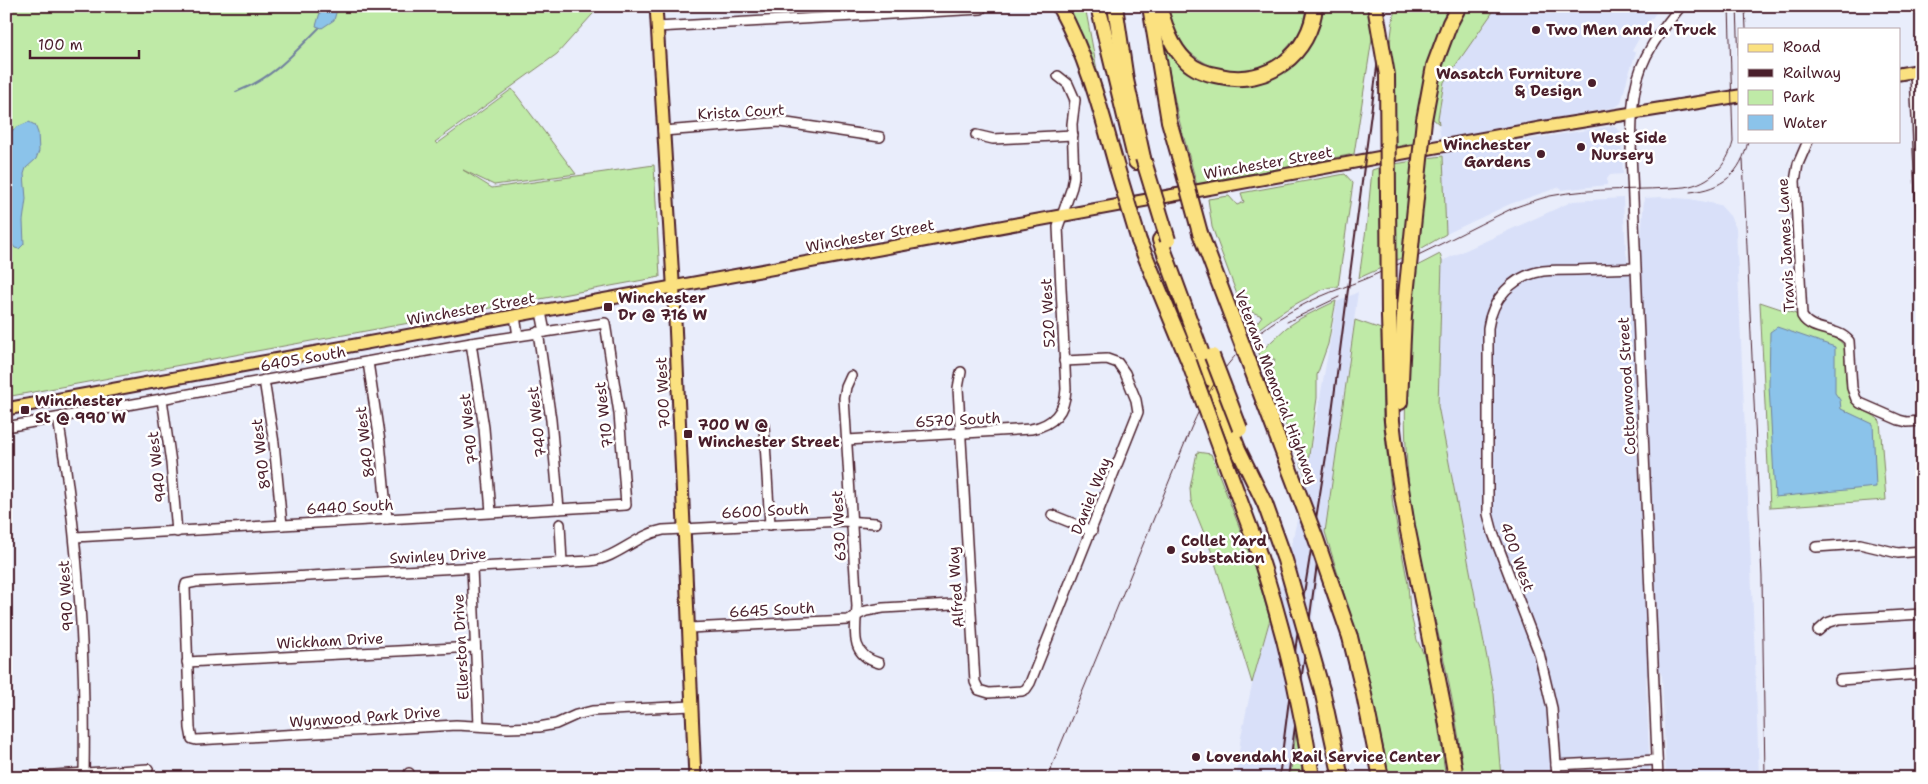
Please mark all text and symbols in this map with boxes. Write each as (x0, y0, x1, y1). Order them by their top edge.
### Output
place label: Two Men and a Truck (1546, 20, 1717, 40)
marker: Two Men and a Truck (1530, 24, 1542, 36)
scale bar (30, 28, 139, 60)
legend (1738, 28, 1900, 142)
text: 100 m (38, 35, 83, 55)
text: Road (1783, 37, 1821, 57)
text: Railway (1783, 63, 1841, 83)
place label: Wasatch Furniture & Design (1436, 64, 1582, 101)
marker: Wasatch Furniture & Design (1586, 77, 1598, 89)
text: Park (1783, 87, 1815, 107)
street label: Krista Court (697, 100, 785, 124)
text: Water (1783, 113, 1827, 133)
place label: West Side Nursery (1591, 128, 1667, 165)
place label: Winchester Gardens (1443, 135, 1531, 172)
marker: West Side Nursery (1575, 141, 1587, 153)
street label: Winchester Street (1202, 142, 1334, 184)
marker: Winchester Gardens (1535, 148, 1547, 160)
street label: Travis James Lane (1773, 178, 1799, 312)
street label: Winchester Street (804, 215, 936, 257)
street label: 520 West (1036, 278, 1060, 348)
street label: Veterans Memorial Highway (1230, 287, 1322, 487)
street label: Winchester Street (405, 288, 537, 330)
place label: Winchester Dr @ 716 W (618, 288, 708, 325)
marker: Winchester Dr @ 716 W (602, 301, 614, 313)
street label: Cottonwood Street (1613, 317, 1641, 455)
street label: 6405 South (259, 342, 347, 376)
street label: 700 West (651, 357, 675, 429)
street label: 710 West (590, 381, 618, 449)
street label: 740 West (523, 385, 551, 459)
place label: Winchester St @ 990 W (35, 391, 126, 428)
street label: 790 West (455, 392, 483, 466)
marker: Winchester St @ 990 W (19, 404, 31, 416)
street label: 840 West (351, 405, 379, 479)
street label: 6570 South (915, 408, 1001, 432)
place label: 700 W @ Winchester Street (698, 415, 840, 452)
street label: 890 West (247, 417, 275, 491)
marker: 700 W @ Winchester Street (682, 428, 694, 440)
street label: 940 West (143, 430, 171, 504)
street label: Daniel Way (1066, 454, 1116, 538)
street label: 630 West (827, 490, 851, 562)
street label: 6440 South (306, 495, 394, 519)
street label: 6600 South (721, 499, 809, 523)
street label: 400 West (1495, 520, 1539, 594)
place label: Collet Yard Substation (1181, 531, 1267, 568)
street label: Swinley Drive (389, 543, 487, 569)
marker: Collet Yard Substation (1165, 544, 1177, 556)
street label: Alfred Way (943, 546, 969, 628)
street label: 990 West (54, 560, 78, 632)
street label: Ellerston Drive (448, 594, 474, 700)
street label: 6645 South (729, 598, 815, 622)
street label: Wickham Drive (276, 628, 384, 654)
street label: Wynwood Park Drive (289, 702, 441, 732)
place label: Lovendahl Rail Service Center (1206, 747, 1441, 767)
marker: Lovendahl Rail Service Center (1190, 751, 1202, 763)

